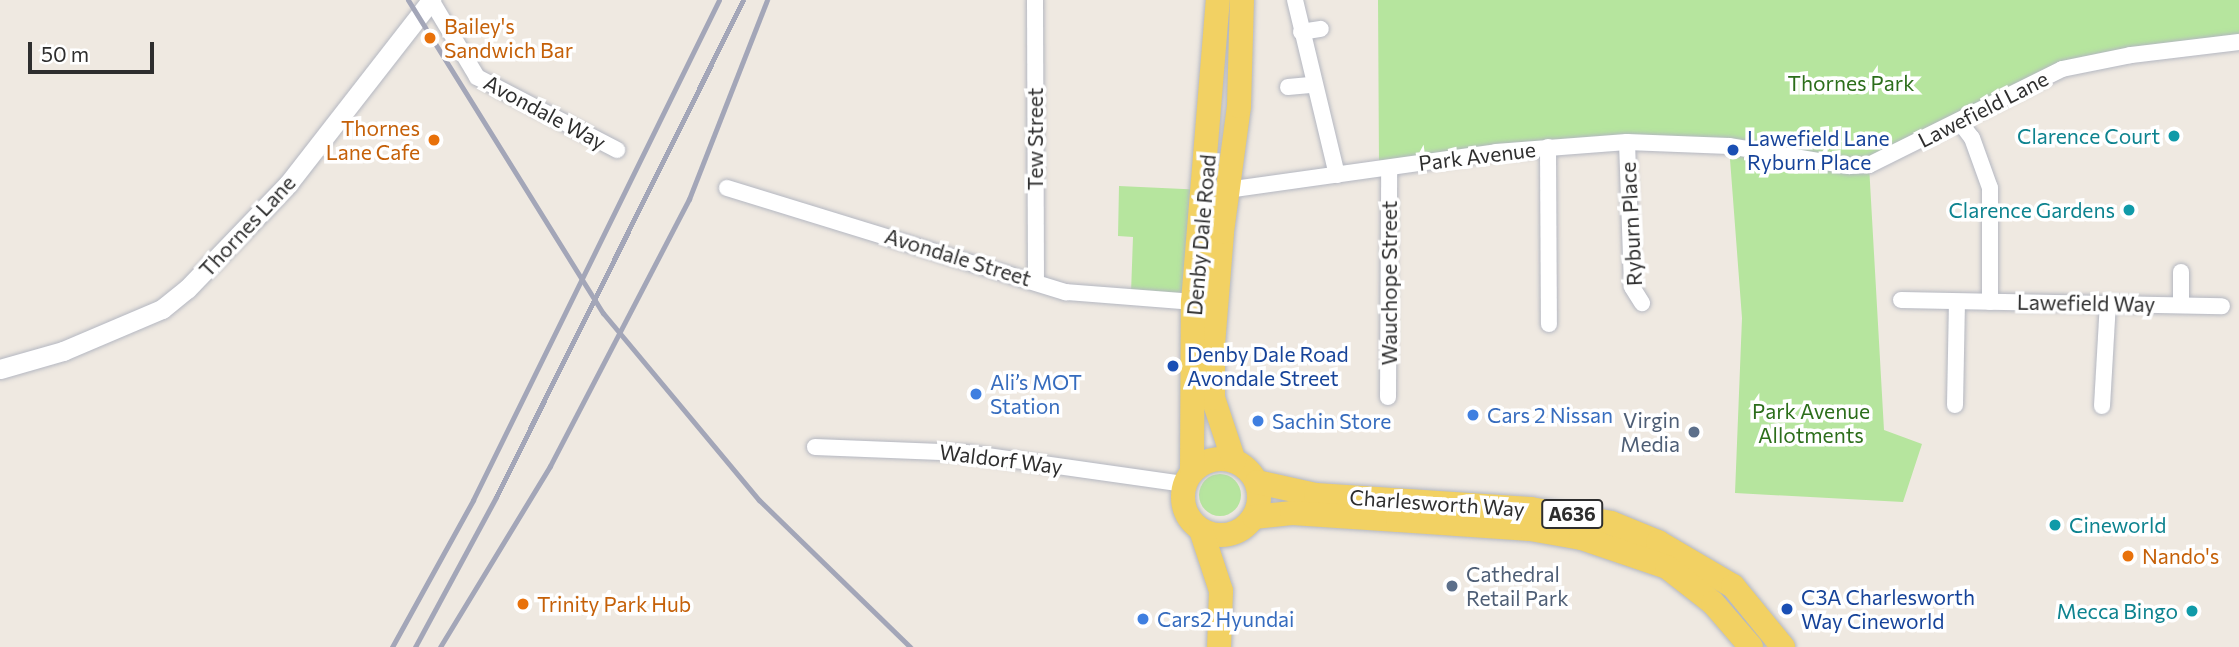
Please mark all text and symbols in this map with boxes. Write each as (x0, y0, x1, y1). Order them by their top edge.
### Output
place label: Bailey's Sandwich Bar (444, 13, 573, 63)
scale bar (32, 28, 158, 72)
marker: Bailey's Sandwich Bar (422, 30, 438, 46)
text: 50 m (41, 41, 89, 66)
street label: Lawefield Lane (1914, 65, 2052, 153)
street label: Avondale Way (480, 69, 610, 155)
park label: Thornes Park (1787, 70, 1915, 96)
street label: Tew Street (1022, 88, 1048, 190)
place label: Thornes Lane Cafe (326, 115, 420, 165)
place label: Clarence Court (2017, 123, 2160, 149)
place label: Lawefield Lane Ryburn Place (1747, 125, 1889, 175)
marker: Clarence Court (2166, 128, 2182, 144)
marker: Thornes Lane Cafe (426, 132, 442, 148)
street label: Park Avenue (1417, 136, 1537, 176)
marker: Lawefield Lane Ryburn Place (1725, 142, 1741, 158)
street label: Denby Dale Road (1181, 153, 1221, 317)
street label: Ryburn Place (1615, 161, 1647, 287)
street label: Thornes Lane (194, 170, 300, 282)
place label: Clarence Gardens (1948, 197, 2115, 223)
street label: Wauchope Street (1376, 201, 1402, 365)
marker: Clarence Gardens (2121, 202, 2137, 218)
street label: Avondale Street (882, 223, 1034, 291)
street label: Lawefield Way (2017, 289, 2155, 317)
place label: Denby Dale Road Avondale Street (1187, 341, 1349, 391)
marker: Denby Dale Road Avondale Street (1165, 358, 1181, 374)
place label: Ali’s MOT Station (990, 369, 1082, 419)
marker: Ali’s MOT Station (968, 386, 984, 402)
park label: Park Avenue Allotments (1752, 398, 1870, 448)
place label: Cars 2 Nissan (1487, 402, 1613, 428)
marker: Cars 2 Nissan (1465, 407, 1481, 423)
place label: Virgin Media (1620, 407, 1680, 457)
place label: Sachin Store (1272, 408, 1391, 434)
marker: Sachin Store (1250, 413, 1266, 429)
marker: Virgin Media (1686, 424, 1702, 440)
street label: Waldorf Way (938, 439, 1064, 479)
street label: Charlesworth Way (1349, 484, 1525, 522)
road number: A636 (1540, 499, 1604, 530)
place label: Cineworld (2069, 512, 2166, 538)
marker: Cineworld (2047, 517, 2063, 533)
place label: Nando's (2142, 543, 2219, 569)
marker: Nando's (2120, 548, 2136, 564)
place label: Cathedral Retail Park (1466, 561, 1569, 611)
marker: Cathedral Retail Park (1444, 578, 1460, 594)
place label: C3A Charlesworth Way Cineworld (1801, 584, 1975, 634)
place label: Trinity Park Hub (537, 591, 691, 617)
marker: Trinity Park Hub (515, 596, 531, 612)
place label: Mecca Bingo (2056, 598, 2178, 624)
marker: C3A Charlesworth Way Cineworld (1779, 601, 1795, 617)
marker: Mecca Bingo (2184, 603, 2200, 619)
place label: Cars2 Hyundai (1157, 606, 1294, 632)
marker: Cars2 Hyundai (1135, 611, 1151, 627)

